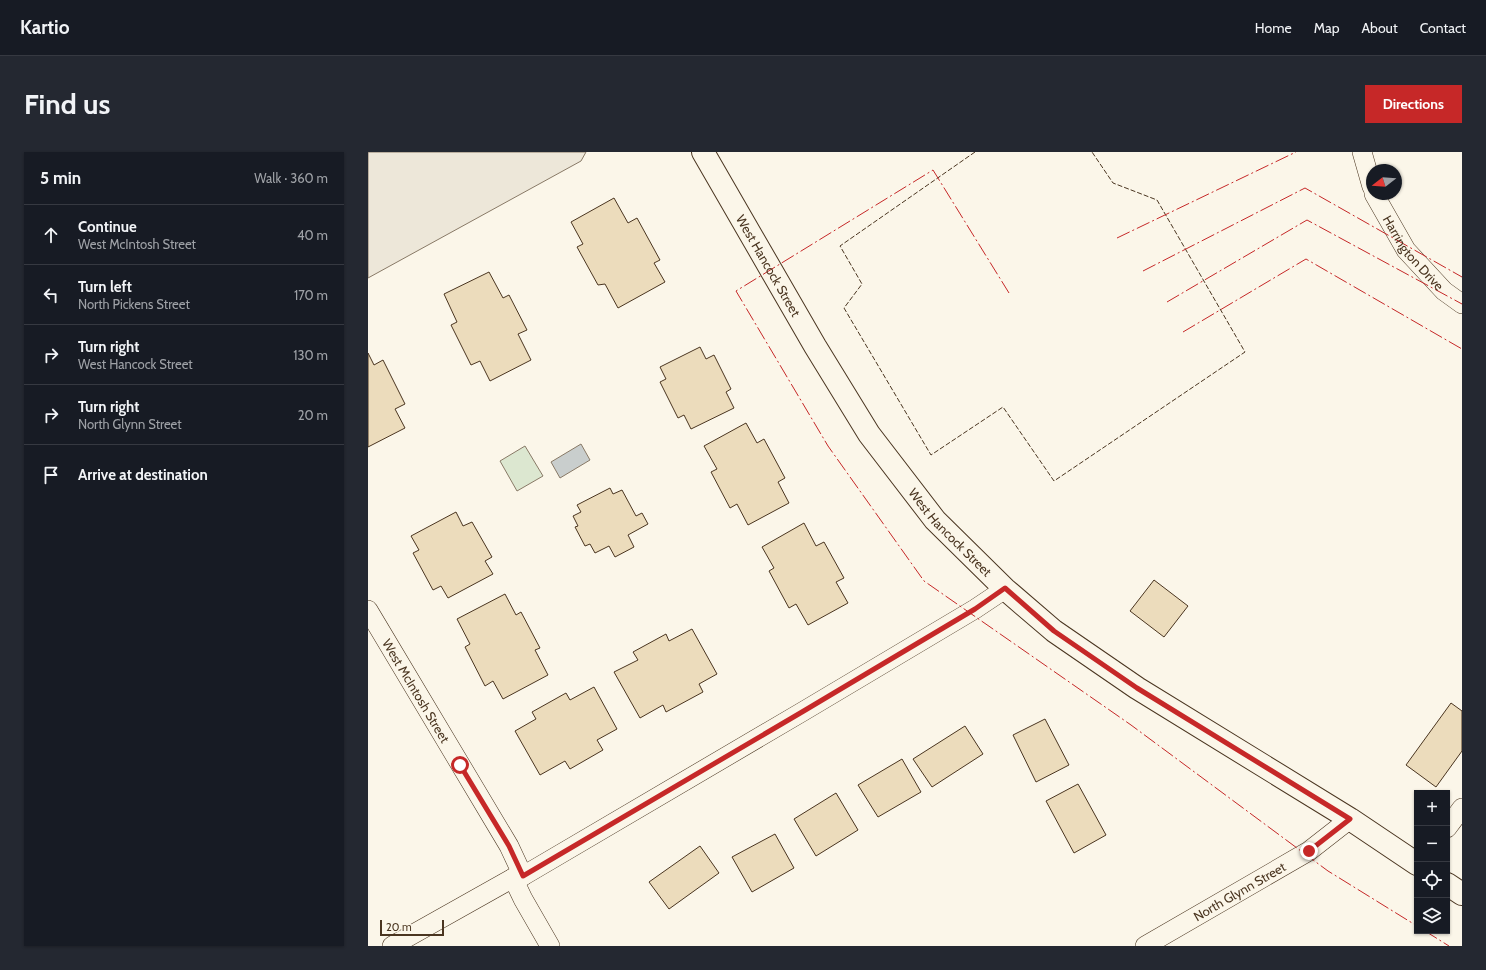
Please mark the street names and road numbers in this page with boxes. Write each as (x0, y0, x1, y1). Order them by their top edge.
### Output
street label: West Hancock Street (733, 212, 804, 320)
street label: Harrington Drive (1380, 212, 1447, 294)
street label: West Hancock Street (905, 485, 996, 580)
street label: West McIntosh Street (379, 636, 454, 746)
street label: North Glynn Street (1190, 858, 1289, 924)

